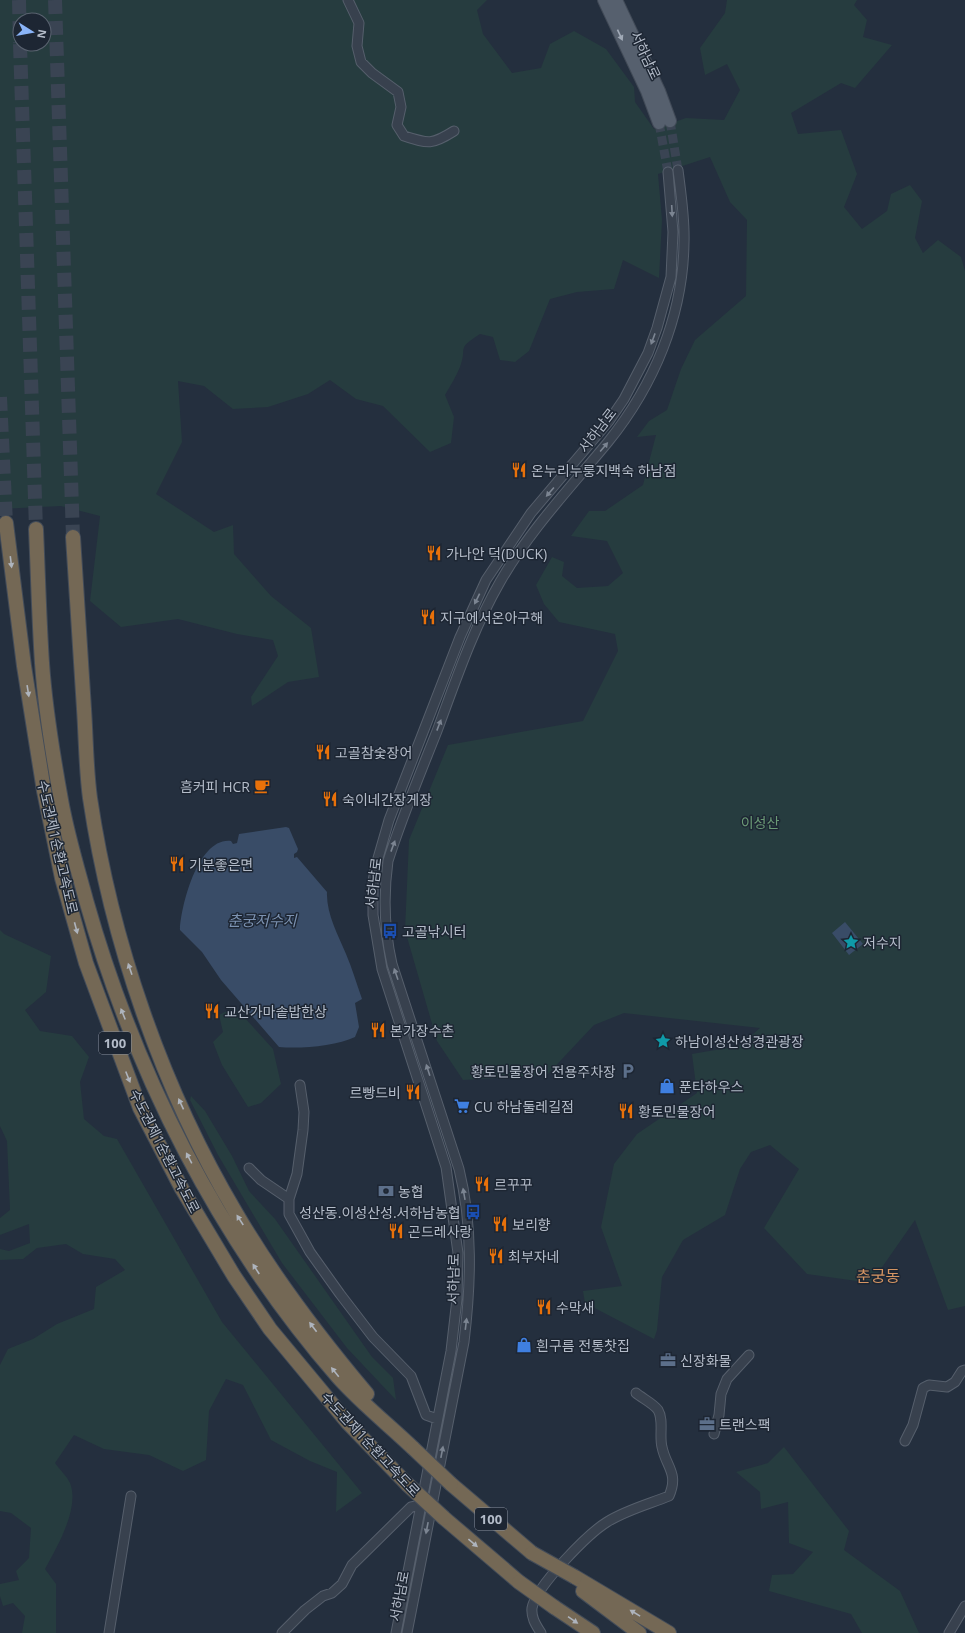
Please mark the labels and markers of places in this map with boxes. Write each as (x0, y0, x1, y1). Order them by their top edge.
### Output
restaurant icon: 온누리누룽지백숙 하남점 (510, 461, 528, 479)
place label: 온누리누룽지백숙 하남점 (531, 461, 676, 480)
restaurant icon: 가나안 덕(DUCK) (425, 544, 443, 562)
place label: 가나안 덕(DUCK) (446, 544, 547, 563)
restaurant icon: 지구에서온아구해 (419, 608, 437, 626)
place label: 지구에서온아구해 (440, 608, 543, 627)
restaurant icon: 고골참숯장어 (314, 743, 332, 761)
place label: 고골참숯장어 (335, 743, 412, 762)
place label: 흠커피 HCR (180, 777, 250, 796)
cafe icon: 흠커피 HCR (253, 777, 271, 795)
restaurant icon: 숙이네간장게장 (321, 790, 339, 808)
place label: 숙이네간장게장 (342, 790, 432, 809)
restaurant icon: 기분좋은면 (168, 855, 186, 873)
place label: 기분좋은면 (189, 855, 253, 874)
bus stop icon: 고골낚시터 (381, 922, 399, 940)
place label: 고골낚시터 (402, 922, 466, 941)
place icon: 저수지 (842, 933, 860, 951)
place label: 저수지 (863, 933, 902, 952)
restaurant icon: 교산가마솥밥한상 (203, 1002, 221, 1020)
place label: 교산가마솥밥한상 (224, 1002, 327, 1021)
restaurant icon: 본가장수촌 (369, 1021, 387, 1039)
place label: 본가장수촌 (390, 1021, 455, 1040)
place icon: 하남이성산성경관광장 (654, 1032, 672, 1050)
place label: 하남이성산성경관광장 (675, 1032, 804, 1051)
place label: 황토민물장어 전용주차장 (471, 1062, 616, 1081)
parking icon: 황토민물장어 전용주차장 (619, 1062, 637, 1080)
shop icon: 푼타하우스 (658, 1077, 676, 1095)
place label: 푼타하우스 (679, 1077, 744, 1096)
place label: 르빵드비 (349, 1083, 401, 1102)
restaurant icon: 르빵드비 (404, 1083, 422, 1101)
supermarket icon: CU 하남둘레길점 (453, 1097, 471, 1115)
place label: CU 하남둘레길점 (474, 1097, 574, 1116)
restaurant icon: 황토민물장어 (617, 1102, 635, 1120)
place label: 황토민물장어 (638, 1102, 715, 1121)
restaurant icon: 르꾸꾸 (473, 1175, 491, 1193)
place label: 르꾸꾸 (494, 1175, 533, 1194)
bank icon: 농협 (377, 1182, 395, 1200)
place label: 농협 (398, 1182, 424, 1201)
place label: 성산동.이성산성.서하남농협 (299, 1203, 461, 1222)
bus stop icon: 성산동.이성산성.서하남농협 (464, 1203, 482, 1221)
restaurant icon: 보리향 (491, 1215, 509, 1233)
place label: 보리향 (512, 1215, 551, 1234)
restaurant icon: 곤드레사랑 (387, 1222, 405, 1240)
place label: 곤드레사랑 (408, 1222, 473, 1241)
restaurant icon: 최부자네 (487, 1247, 505, 1265)
place label: 최부자네 (508, 1247, 560, 1266)
restaurant icon: 수막새 (535, 1298, 553, 1316)
place label: 수막새 (556, 1298, 595, 1317)
shop icon: 흰구름 전통찻집 (515, 1336, 533, 1354)
place label: 흰구름 전통찻집 (536, 1336, 630, 1355)
office icon: 신장화물 (659, 1351, 677, 1369)
place label: 신장화물 (680, 1351, 732, 1370)
office icon: 트랜스팩 (698, 1415, 716, 1433)
place label: 트랜스팩 (719, 1415, 771, 1434)

